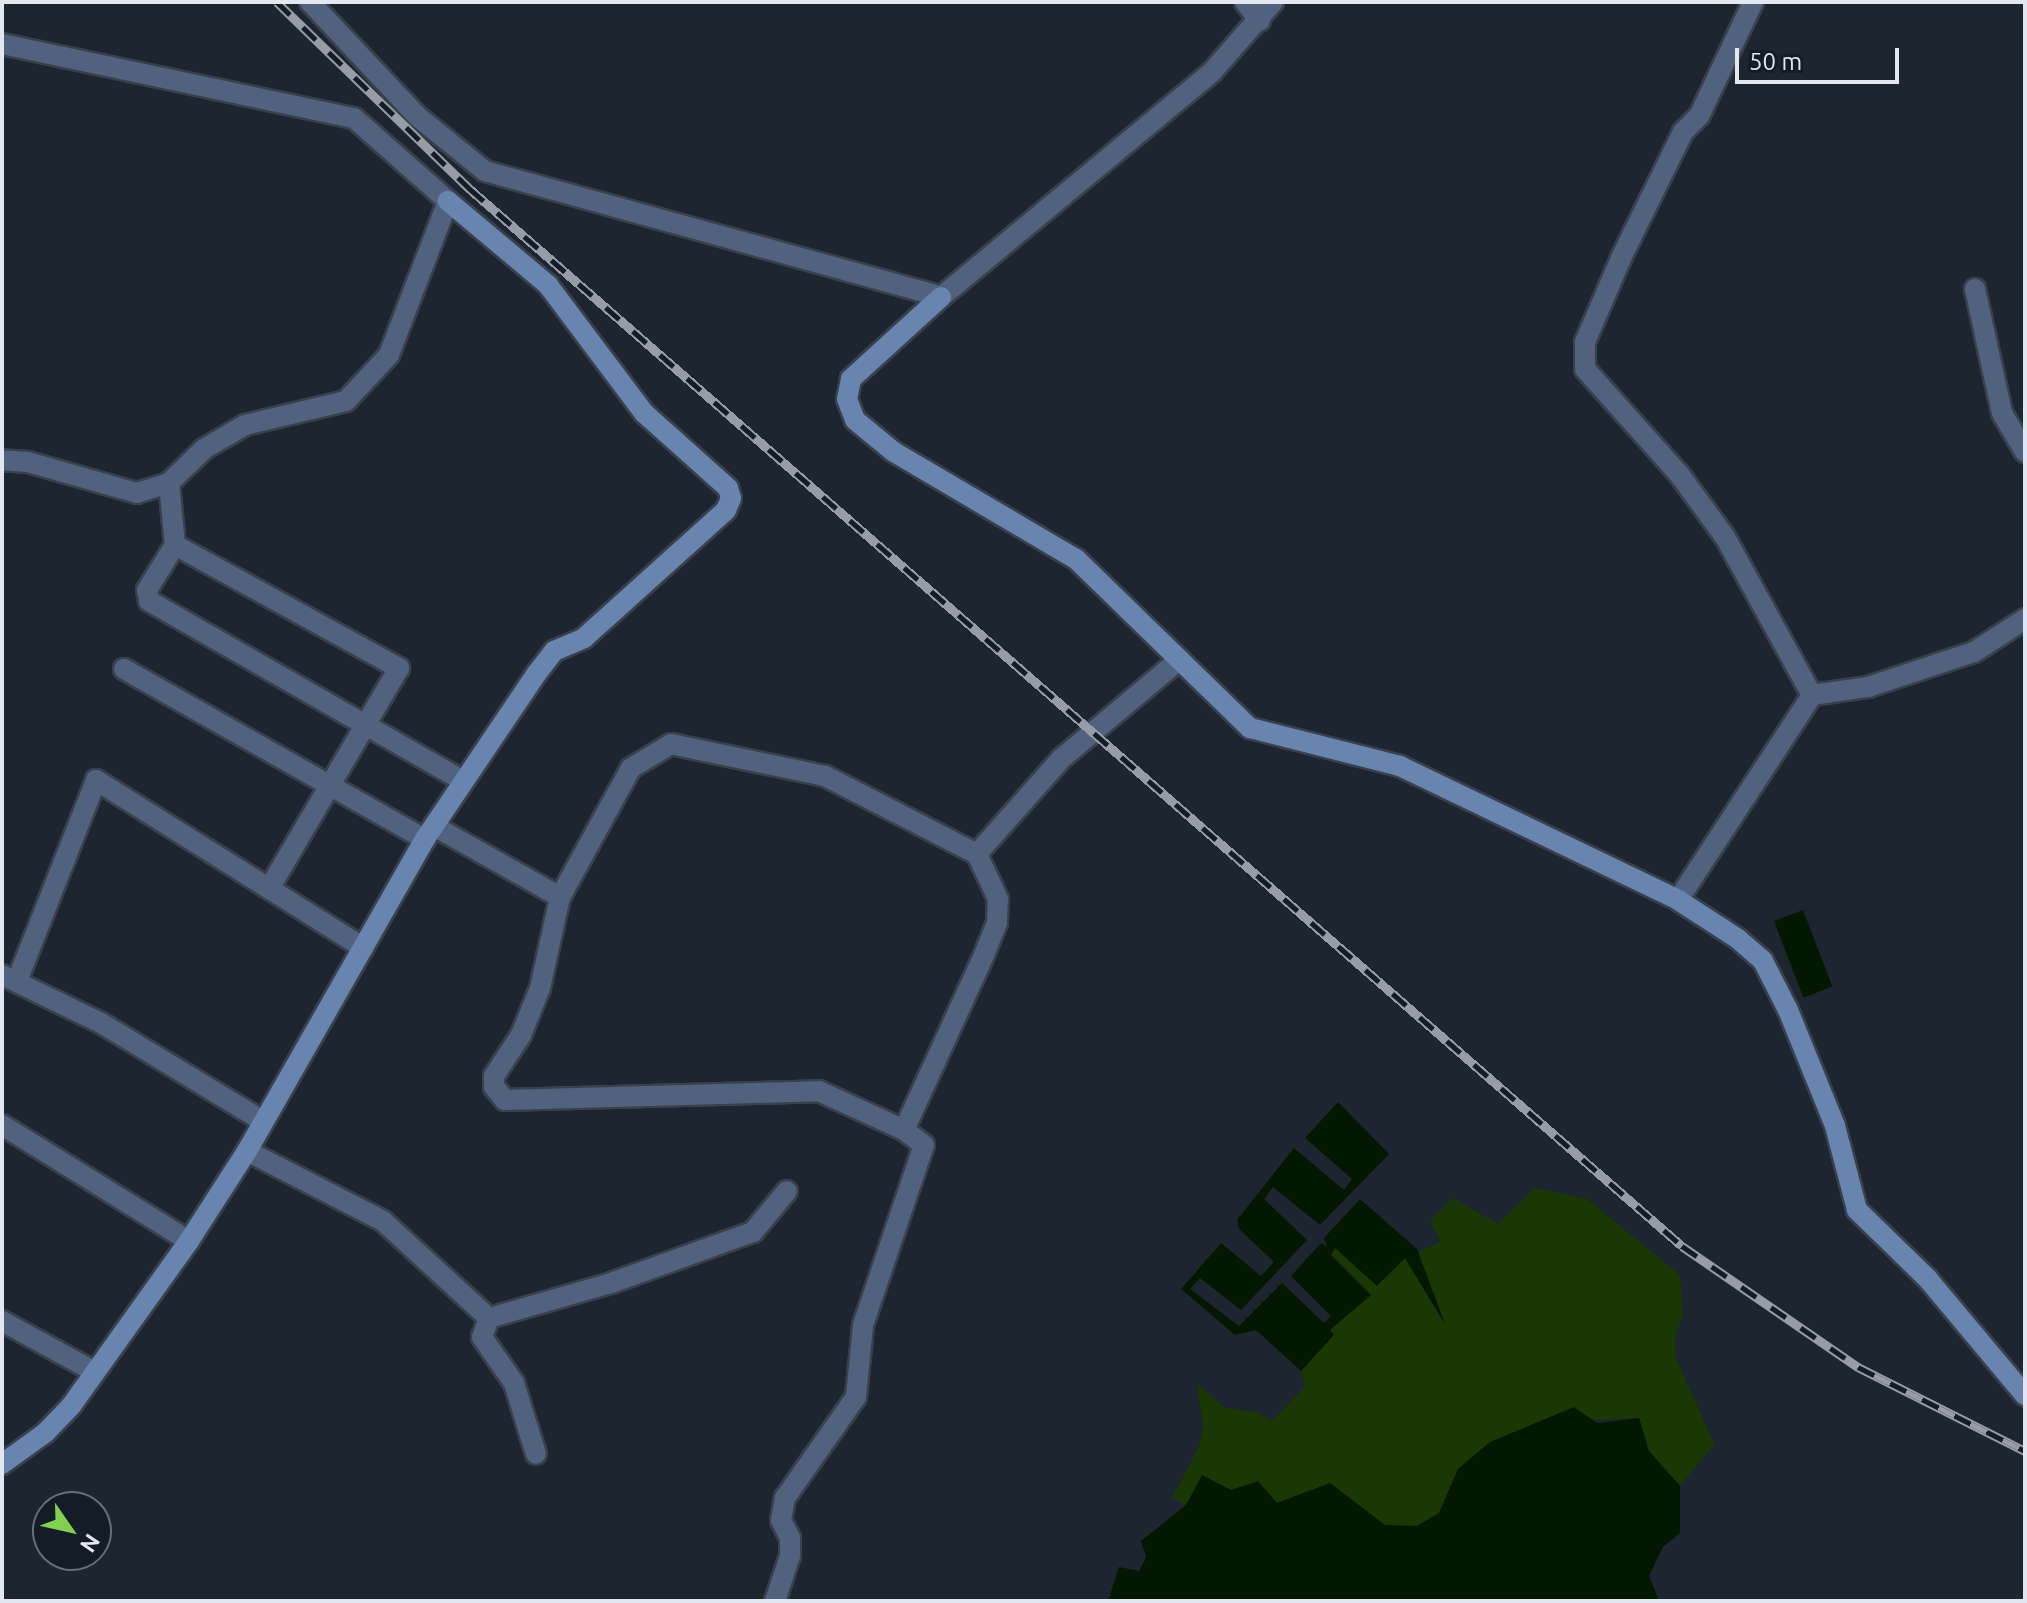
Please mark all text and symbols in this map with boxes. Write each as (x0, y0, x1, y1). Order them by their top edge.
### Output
scale bar (1739, 32, 1903, 82)
text: 50 m (1749, 48, 1802, 75)
north arrow (32, 1491, 112, 1571)
text: N (76, 1530, 106, 1557)

